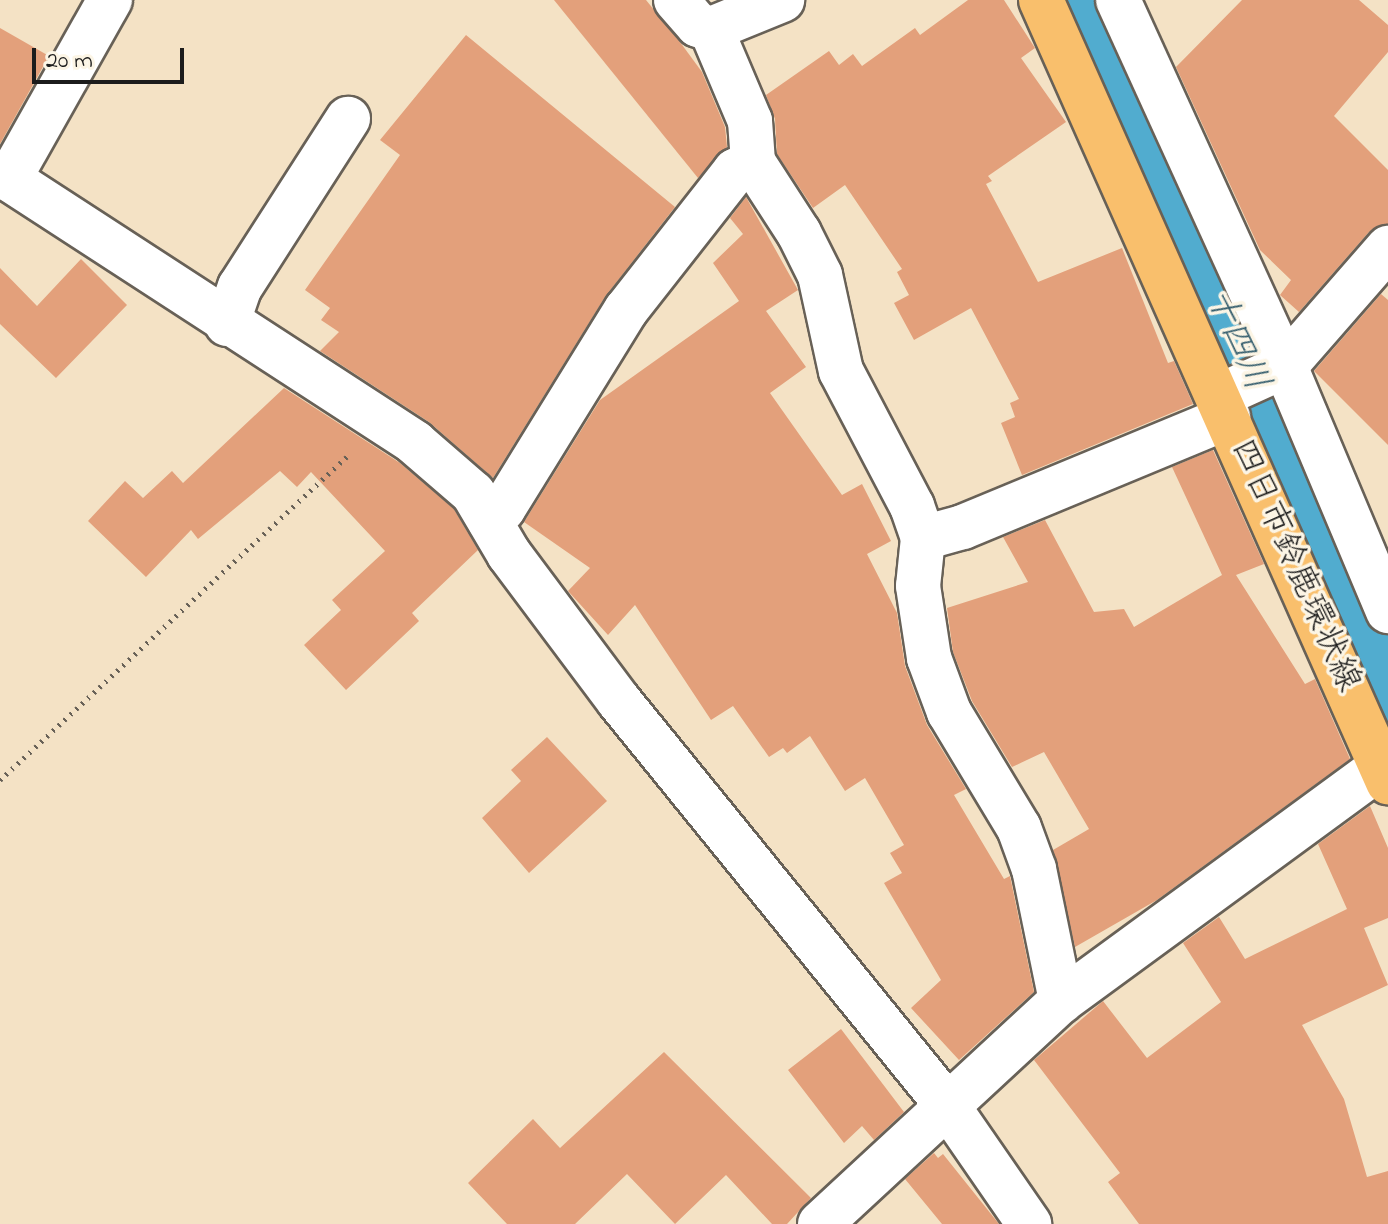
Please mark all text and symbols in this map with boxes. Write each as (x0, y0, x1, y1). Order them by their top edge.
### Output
scale bar (36, 32, 188, 82)
text: 20 m (46, 44, 93, 79)
water label: 十四川 (1194, 282, 1278, 398)
street label: 四日市鈴鹿環状線 (1220, 433, 1368, 699)

